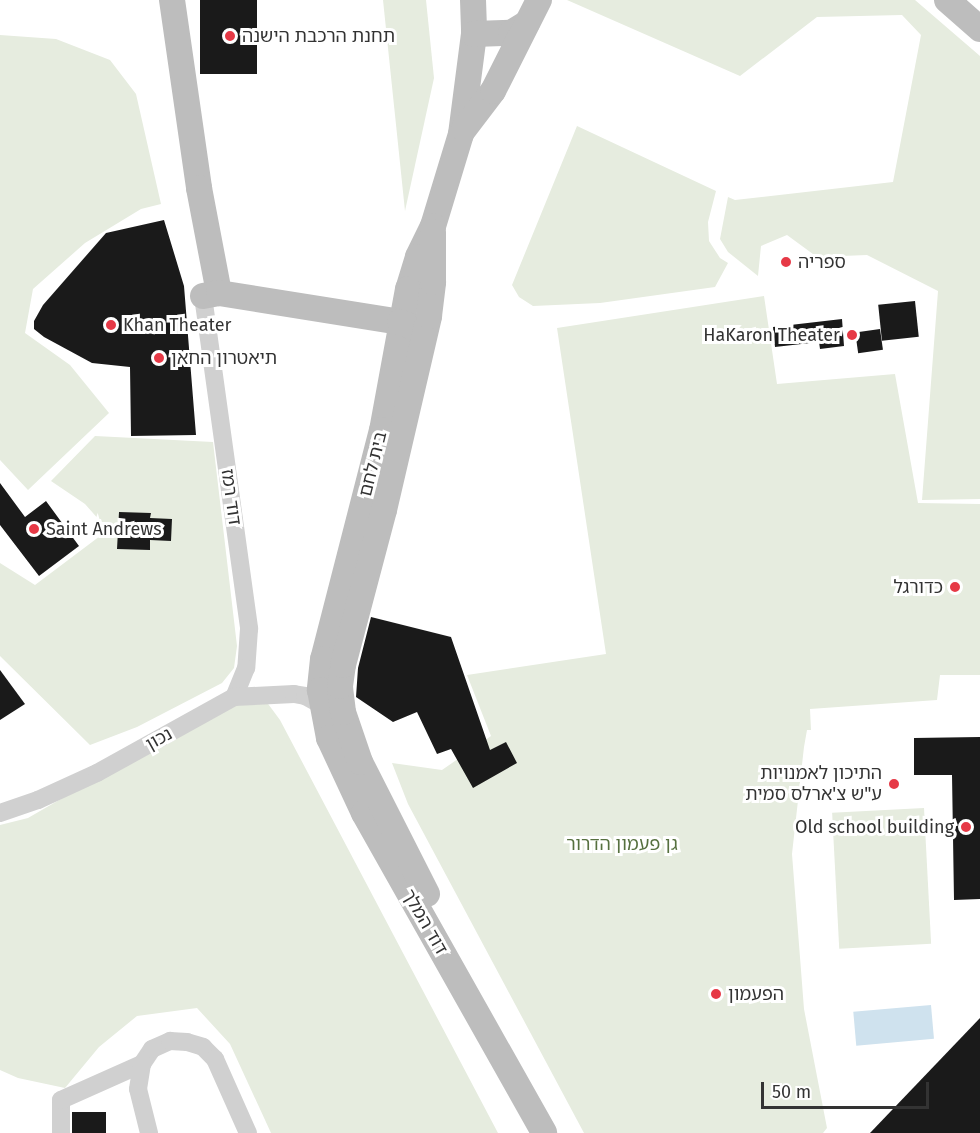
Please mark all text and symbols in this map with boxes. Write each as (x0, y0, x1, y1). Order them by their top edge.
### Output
place label: תחנת הרכבת הישנה (242, 25, 395, 47)
marker: תחנת הרכבת הישנה (223, 29, 237, 43)
place label: ספריה (798, 251, 846, 273)
marker: ספריה (779, 255, 793, 269)
place label: Khan Theater (123, 314, 232, 336)
marker: Khan Theater (104, 318, 118, 332)
place label: HaKaron Theater (703, 324, 840, 346)
marker: HaKaron Theater (845, 328, 859, 342)
place label: תיאטרון החאן (171, 347, 277, 369)
marker: תיאטרון החאן (152, 351, 166, 365)
street label: בית לחם (355, 429, 391, 499)
street label: דוד רמז (216, 467, 246, 527)
place label: Saint Andrews (46, 518, 162, 540)
marker: Saint Andrews (27, 522, 41, 536)
place label: כדורגל (894, 576, 943, 598)
marker: כדורגל (948, 580, 962, 594)
street label: נכון (142, 723, 176, 755)
place label: התיכון לאמנויות ע"ש צ'ארלס סמית (745, 763, 882, 806)
marker: התיכון לאמנויות ע"ש צ'ארלס סמית (887, 777, 901, 791)
place label: Old school building (795, 816, 954, 838)
marker: Old school building (959, 820, 973, 834)
park label: גן פעמון הדרור (566, 833, 678, 855)
street label: דוד המלך (398, 886, 452, 958)
place label: הפעמון (728, 983, 784, 1005)
marker: הפעמון (709, 987, 723, 1001)
scale bar (764, 1070, 932, 1108)
text: 50 m (772, 1081, 811, 1103)

